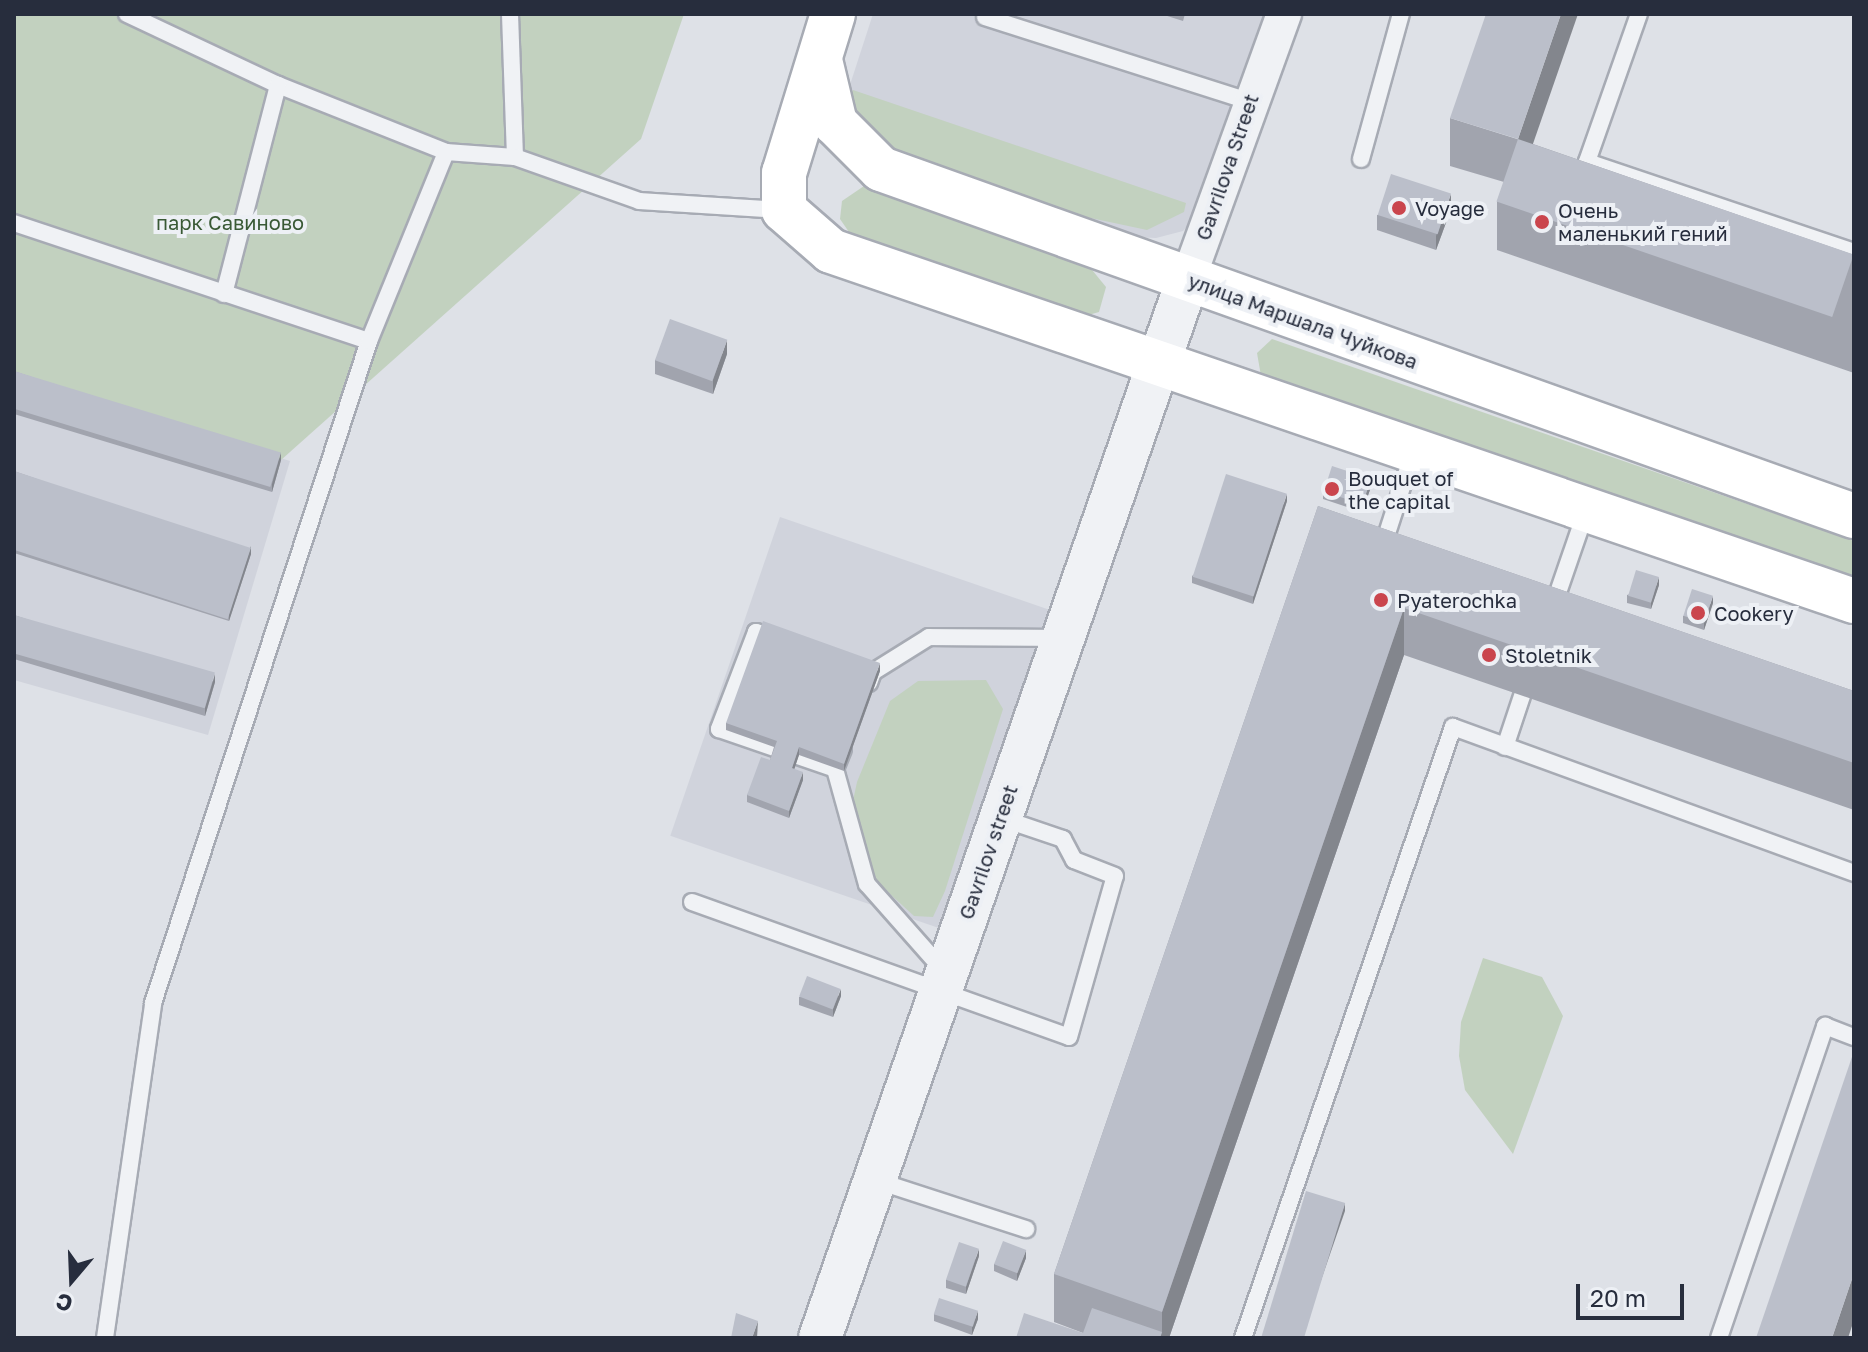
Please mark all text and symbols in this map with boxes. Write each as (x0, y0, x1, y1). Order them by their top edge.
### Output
street label: Gavrilova Street (1191, 91, 1263, 243)
place label: Voyage (1415, 196, 1485, 220)
place label: Очень маленький гений (1558, 198, 1728, 245)
marker: Voyage (1390, 199, 1408, 217)
park label: парк Савиново (156, 210, 304, 234)
marker: Очень маленький гений (1533, 213, 1551, 231)
street label: улица Маршала Чуйкова (1185, 268, 1421, 374)
place label: Bouquet of the capital (1348, 466, 1454, 513)
marker: Bouquet of the capital (1323, 480, 1341, 498)
place label: Pyaterochka (1397, 588, 1517, 612)
marker: Pyaterochka (1372, 591, 1390, 609)
place label: Cookery (1714, 601, 1794, 625)
marker: Cookery (1689, 604, 1707, 622)
place label: Stoletnik (1505, 643, 1592, 667)
marker: Stoletnik (1480, 646, 1498, 664)
street label: Gavrilov street (954, 782, 1022, 922)
north arrow (32, 1240, 112, 1320)
scale bar (1580, 1268, 1688, 1318)
text: 20 m (1590, 1283, 1646, 1312)
text: С (52, 1288, 76, 1318)

